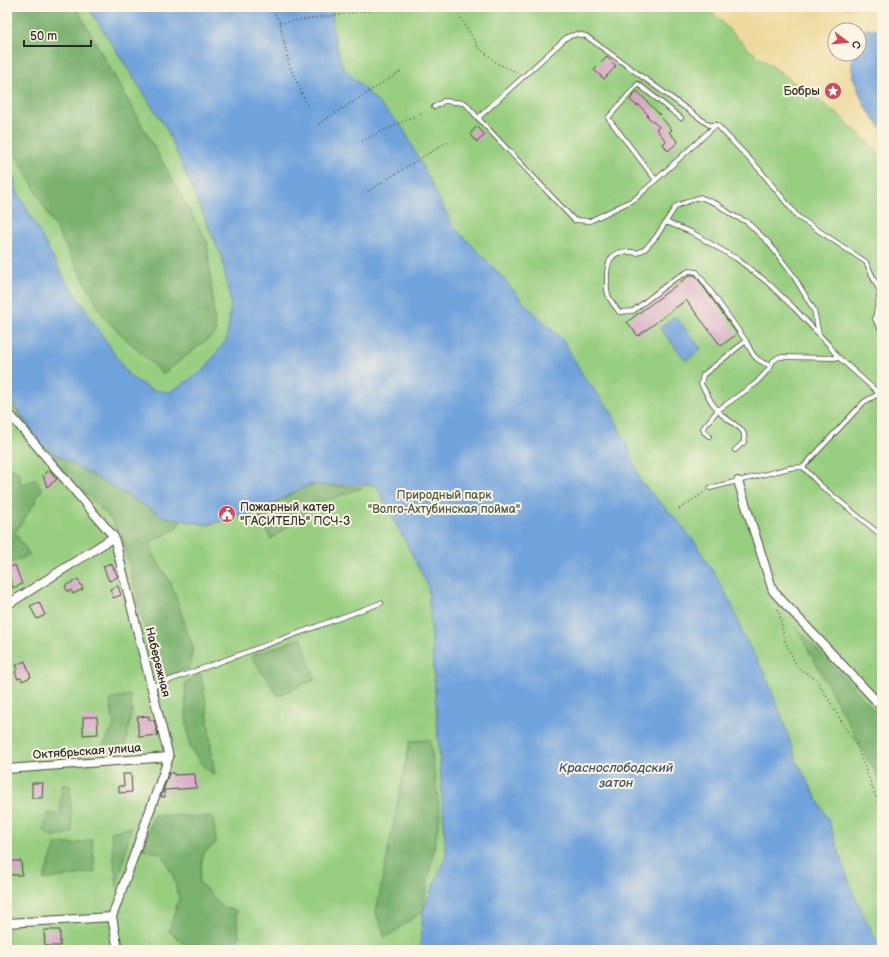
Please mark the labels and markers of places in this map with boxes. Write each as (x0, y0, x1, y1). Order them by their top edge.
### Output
place icon: Бобры (823, 81, 843, 101)
place label: Бобры (783, 84, 820, 99)
place label: Пожарный катер "ГАСИТЕЛЬ" ПСЧ-3 (240, 500, 350, 529)
public building icon: Пожарный катер "ГАСИТЕЛЬ" ПСЧ-3 (217, 504, 237, 524)

